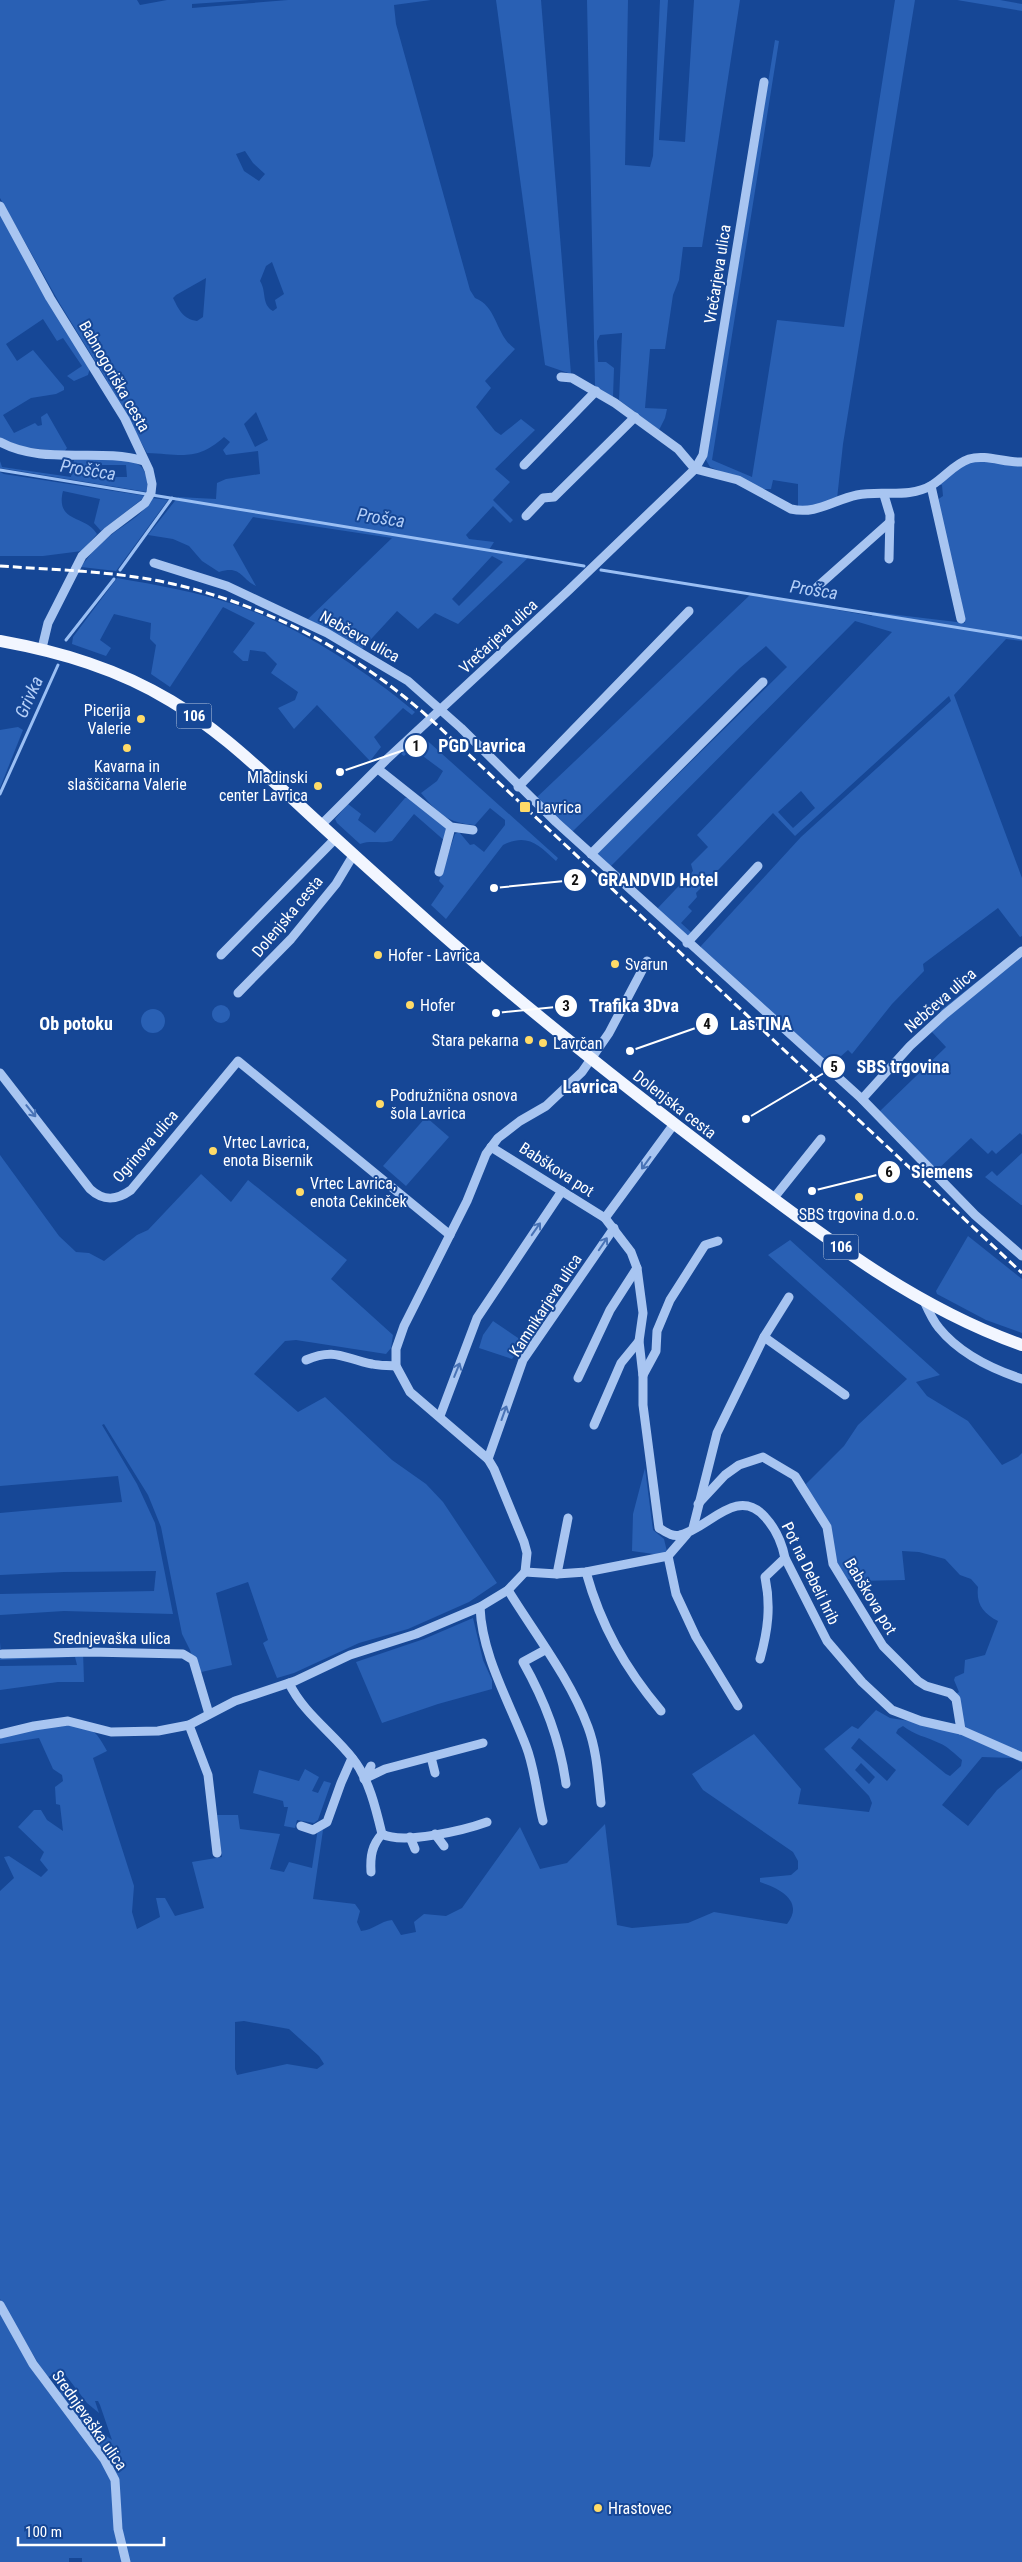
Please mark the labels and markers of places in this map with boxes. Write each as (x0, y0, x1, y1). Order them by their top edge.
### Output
place label: Picerija Valerie (84, 701, 131, 738)
marker: Picerija Valerie (135, 713, 147, 725)
callout: PGD Lavrica (403, 729, 536, 762)
marker: Kavarna in slaščičarna Valerie (121, 742, 133, 754)
place label: Kavarna in slaščičarna Valerie (67, 757, 187, 794)
place label: Mladinski center Lavrica (219, 768, 308, 805)
marker: Mladinski center Lavrica (312, 780, 324, 792)
place label: Lavrica (536, 798, 582, 817)
marker: Lavrica (518, 800, 532, 814)
callout: GRANDVID Hotel (562, 864, 728, 897)
place label: Hofer - Lavrica (388, 946, 480, 965)
marker: Hofer - Lavrica (372, 949, 384, 961)
place label: Svarun (625, 955, 668, 974)
marker: Svarun (609, 958, 621, 970)
callout: Trafika 3Dva (554, 989, 689, 1022)
place label: Hofer (420, 996, 455, 1015)
marker: Hofer (404, 999, 416, 1011)
callout: LasTINA (695, 1008, 802, 1041)
place label: Stara pekarna (432, 1031, 519, 1050)
marker: Stara pekarna (523, 1034, 535, 1046)
place label: Lavrčan (553, 1034, 603, 1053)
marker: Lavrčan (537, 1037, 549, 1049)
callout: SBS trgovina (821, 1051, 959, 1084)
place label: Podružnična osnova šola Lavrica (390, 1086, 518, 1123)
marker: Podružnična osnova šola Lavrica (374, 1098, 386, 1110)
place label: Vrtec Lavrica, enota Bisernik (223, 1133, 314, 1170)
marker: Vrtec Lavrica, enota Bisernik (207, 1145, 219, 1157)
callout: Siemens (876, 1155, 983, 1188)
place label: Vrtec Lavrica, enota Cekinček (310, 1174, 407, 1211)
marker: Vrtec Lavrica, enota Cekinček (294, 1186, 306, 1198)
marker: SBS trgovina d.o.o. (853, 1191, 865, 1203)
place label: SBS trgovina d.o.o. (799, 1205, 919, 1224)
place label: Hrastovec (608, 2499, 672, 2518)
marker: Hrastovec (592, 2502, 604, 2514)

